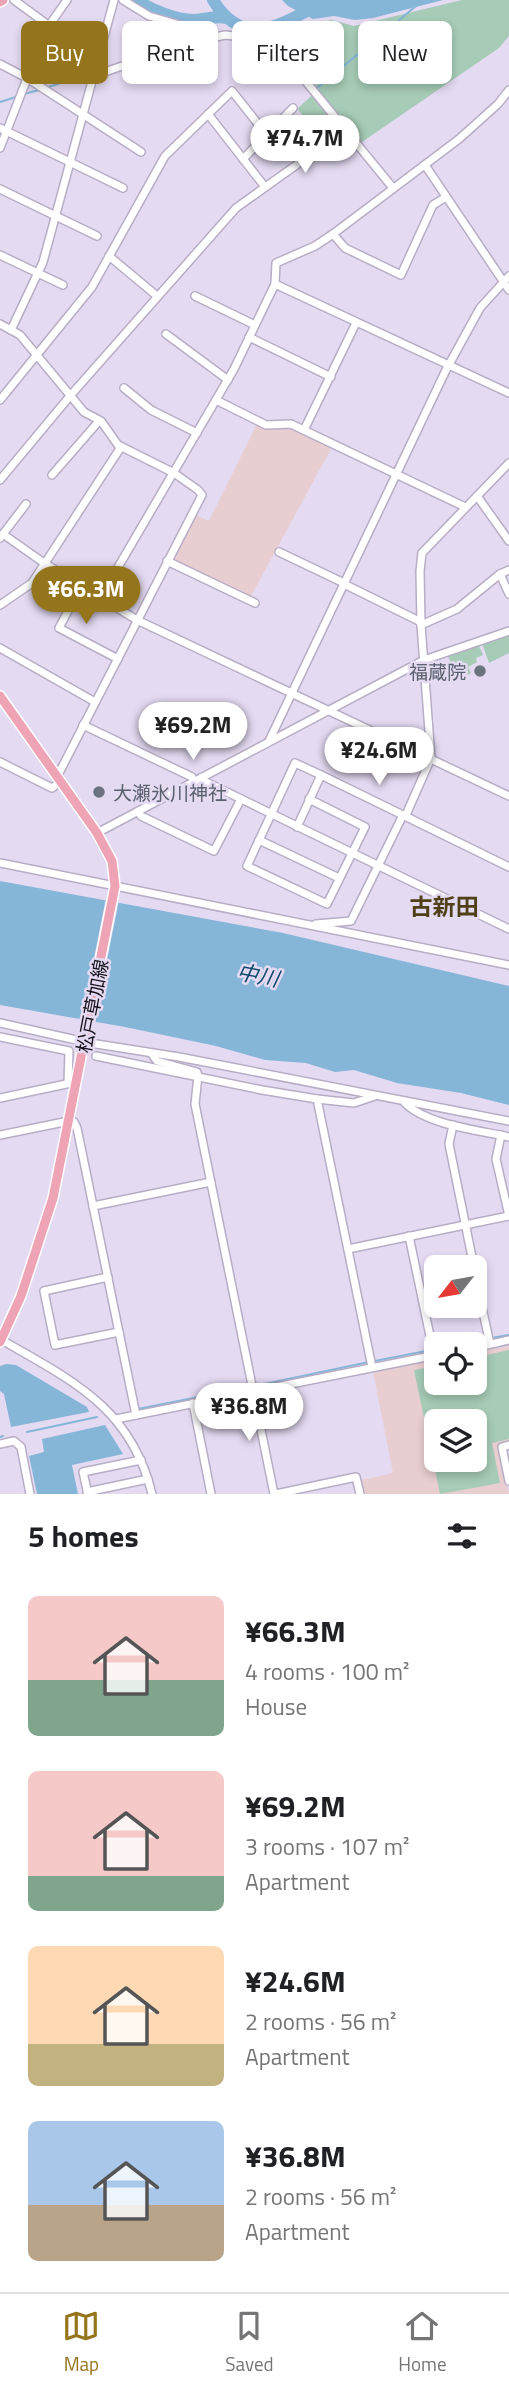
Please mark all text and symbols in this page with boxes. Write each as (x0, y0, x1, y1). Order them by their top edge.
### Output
chip: Buy (21, 21, 108, 84)
chip: Rent (122, 21, 218, 84)
chip: Filters (232, 21, 344, 84)
chip: New (358, 21, 452, 84)
pin: ¥74.7M (248, 116, 362, 175)
text: ¥74.7M (266, 120, 344, 155)
pin: ¥66.3M (29, 566, 143, 626)
text: ¥66.3M (47, 571, 125, 606)
place label: 福蔵院 (409, 657, 466, 686)
marker: 福蔵院 (472, 663, 488, 679)
pin: ¥69.2M (136, 702, 250, 762)
text: ¥69.2M (154, 707, 232, 742)
pin: ¥24.6M (322, 728, 436, 787)
text: ¥24.6M (340, 732, 418, 767)
place label: 大瀬氷川神社 (113, 778, 227, 807)
marker: 大瀬氷川神社 (91, 784, 107, 800)
district label: 古新田 (410, 889, 479, 924)
water label: 中川 (234, 955, 284, 995)
street label: 松戸草加線 (69, 957, 115, 1055)
north arrow (424, 1255, 486, 1318)
map controls (424, 1255, 487, 1472)
button: locate (424, 1332, 487, 1395)
pin: ¥36.8M (192, 1384, 306, 1443)
text: ¥36.8M (210, 1388, 288, 1423)
button: layers (424, 1409, 487, 1472)
text: 5 homes (28, 1513, 139, 1559)
icon: filters (443, 1517, 481, 1555)
text: ¥66.3M (245, 1608, 346, 1654)
icon: home (84, 1624, 168, 1708)
text: 4 rooms · 100 m² (245, 1654, 409, 1689)
text: House (245, 1689, 307, 1724)
text: ¥69.2M (245, 1783, 346, 1829)
icon: home (84, 1799, 168, 1883)
text: 3 rooms · 107 m² (245, 1829, 409, 1864)
text: Apartment (245, 1864, 350, 1899)
text: ¥24.6M (245, 1958, 346, 2004)
icon: home (84, 1974, 168, 2058)
text: 2 rooms · 56 m² (245, 2004, 396, 2039)
text: Apartment (245, 2039, 350, 2074)
text: ¥36.8M (245, 2133, 346, 2179)
icon: home (84, 2149, 168, 2233)
text: 2 rooms · 56 m² (245, 2179, 396, 2214)
text: Apartment (245, 2214, 350, 2249)
tab: Map (62, 2307, 100, 2378)
tab: Saved (225, 2307, 274, 2378)
tab: Home (398, 2307, 447, 2378)

